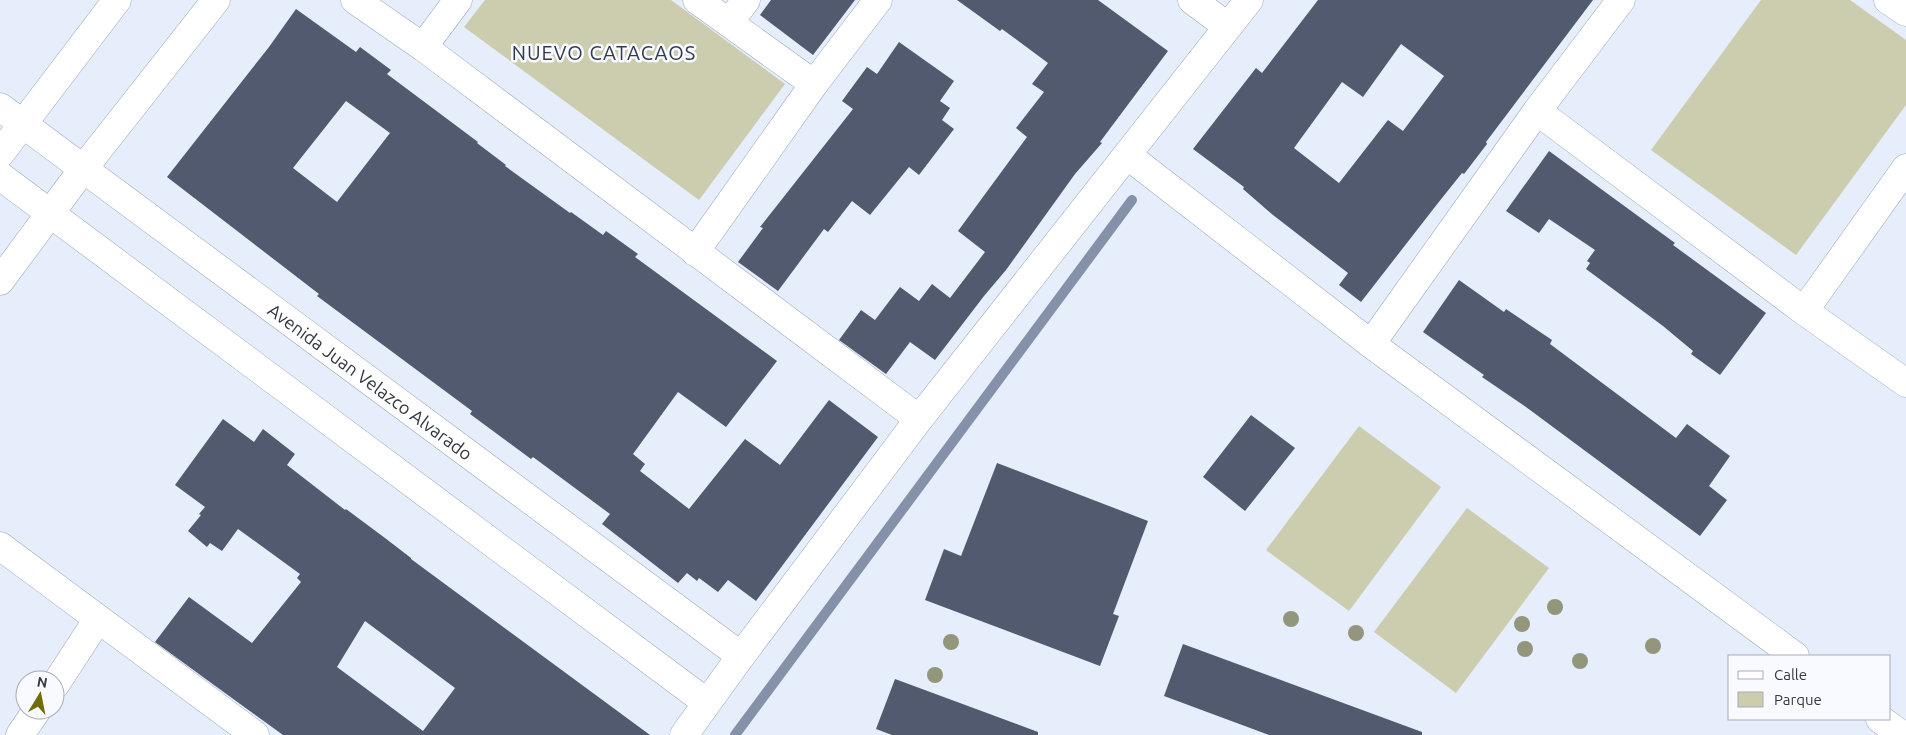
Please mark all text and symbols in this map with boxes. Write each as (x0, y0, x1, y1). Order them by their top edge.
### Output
district label: NUEVO CATACAOS (512, 41, 696, 64)
street label: Avenida Juan Velazco Alvarado (264, 299, 476, 464)
legend (1728, 655, 1891, 720)
text: Calle (1774, 666, 1807, 683)
north arrow (15, 670, 65, 720)
text: N (36, 673, 49, 691)
text: Parque (1774, 691, 1822, 708)

